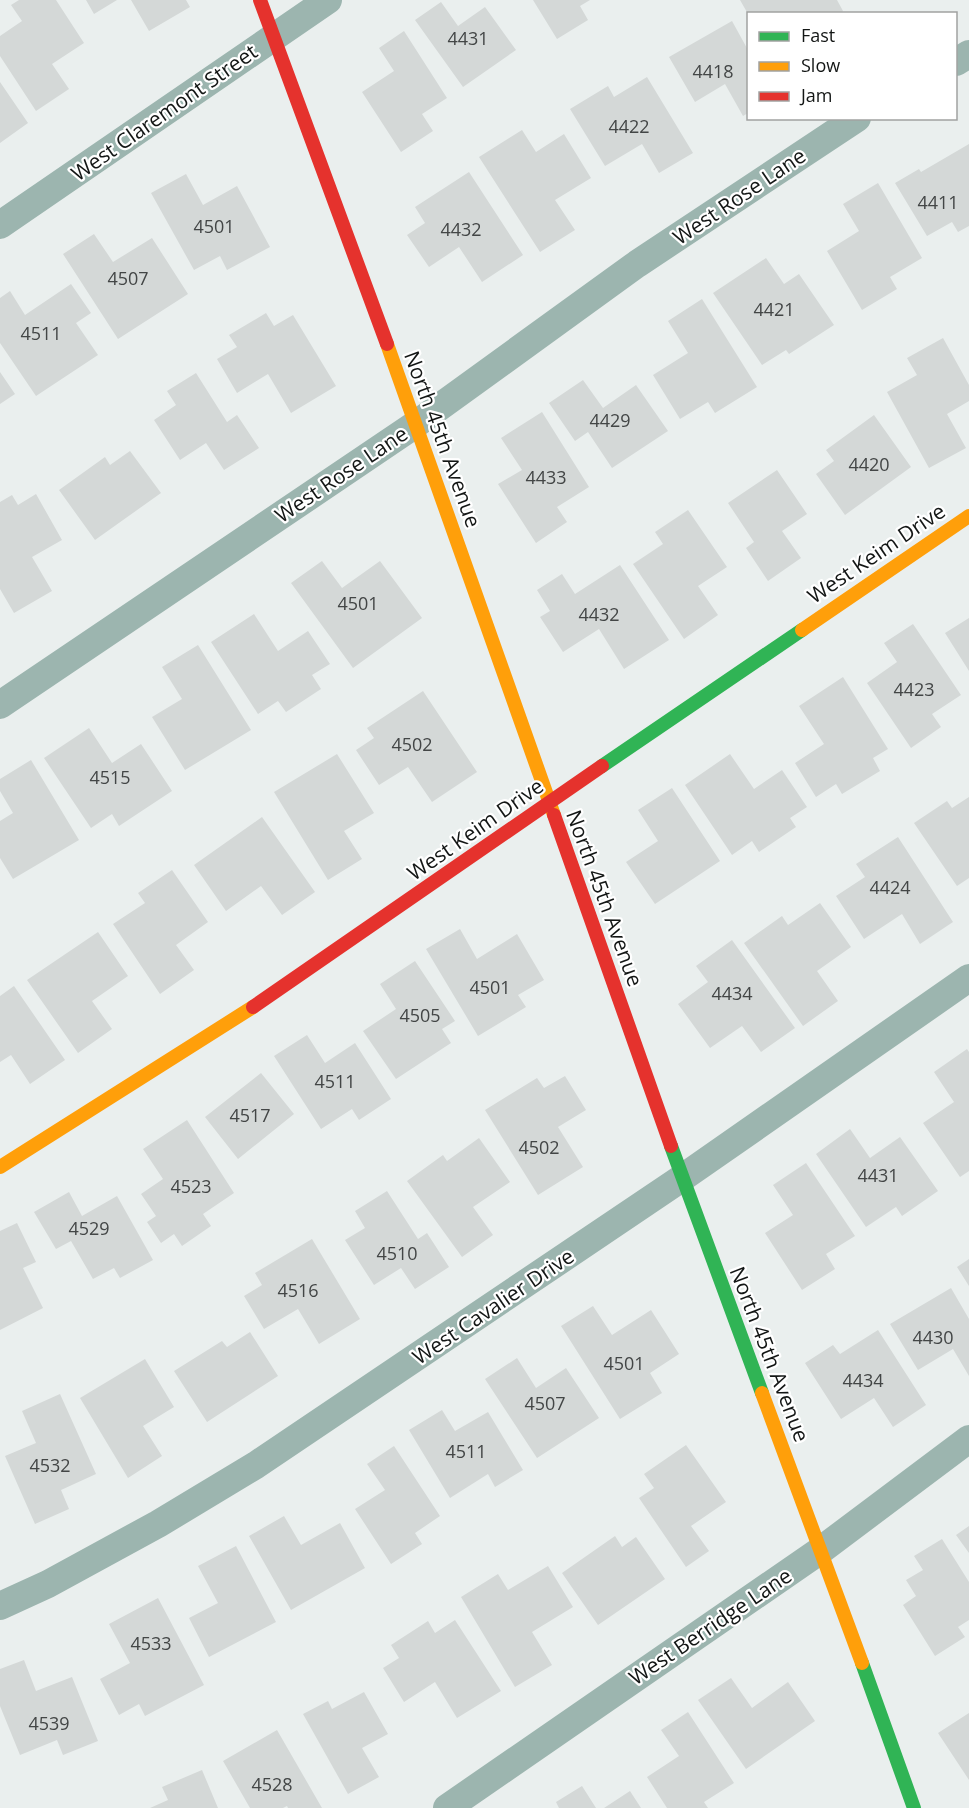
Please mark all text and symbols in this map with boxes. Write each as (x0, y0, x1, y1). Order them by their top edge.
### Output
legend (747, 12, 957, 120)
text: Fast (801, 23, 835, 47)
house number: 4431 (447, 26, 489, 50)
street label: West Claremont Street (65, 37, 263, 187)
text: Slow (801, 53, 840, 77)
house number: 4418 (692, 59, 734, 83)
text: Jam (799, 83, 833, 107)
house number: 4422 (608, 114, 650, 138)
street label: West Rose Lane (667, 141, 811, 251)
house number: 4411 (917, 190, 959, 214)
house number: 4501 (193, 214, 235, 238)
house number: 4432 (440, 217, 482, 241)
house number: 4507 (107, 266, 149, 290)
house number: 4421 (753, 297, 795, 321)
house number: 4511 (20, 321, 62, 345)
street label: North 45th Avenue (398, 347, 488, 531)
house number: 4429 (589, 408, 631, 432)
street label: West Rose Lane (269, 419, 413, 529)
house number: 4420 (848, 452, 890, 476)
house number: 4433 (525, 465, 567, 489)
street label: West Keim Drive (802, 497, 950, 609)
house number: 4501 (337, 591, 379, 615)
house number: 4432 (578, 602, 620, 626)
house number: 4423 (893, 677, 935, 701)
house number: 4502 (391, 732, 433, 756)
house number: 4515 (89, 765, 131, 789)
street label: West Keim Drive (401, 772, 549, 886)
street label: North 45th Avenue (560, 806, 650, 990)
house number: 4424 (869, 875, 911, 899)
house number: 4501 (469, 975, 511, 999)
house number: 4434 (711, 981, 753, 1005)
house number: 4505 (399, 1003, 441, 1027)
house number: 4511 (314, 1069, 356, 1093)
house number: 4517 (229, 1103, 271, 1127)
house number: 4502 (518, 1135, 560, 1159)
house number: 4431 (857, 1163, 899, 1187)
house number: 4523 (170, 1174, 212, 1198)
house number: 4529 (68, 1216, 110, 1240)
house number: 4510 (376, 1241, 418, 1265)
street label: West Cavalier Drive (407, 1242, 579, 1370)
street label: North 45th Avenue (724, 1262, 816, 1446)
house number: 4516 (277, 1278, 319, 1302)
house number: 4430 (912, 1325, 954, 1349)
house number: 4501 (603, 1351, 645, 1375)
house number: 4434 (842, 1368, 884, 1392)
house number: 4507 (524, 1391, 566, 1415)
house number: 4511 (445, 1439, 487, 1463)
house number: 4532 (29, 1453, 71, 1477)
street label: West Berridge Lane (623, 1561, 797, 1691)
house number: 4533 (130, 1631, 172, 1655)
house number: 4539 (28, 1711, 70, 1735)
house number: 4528 (251, 1772, 293, 1796)

